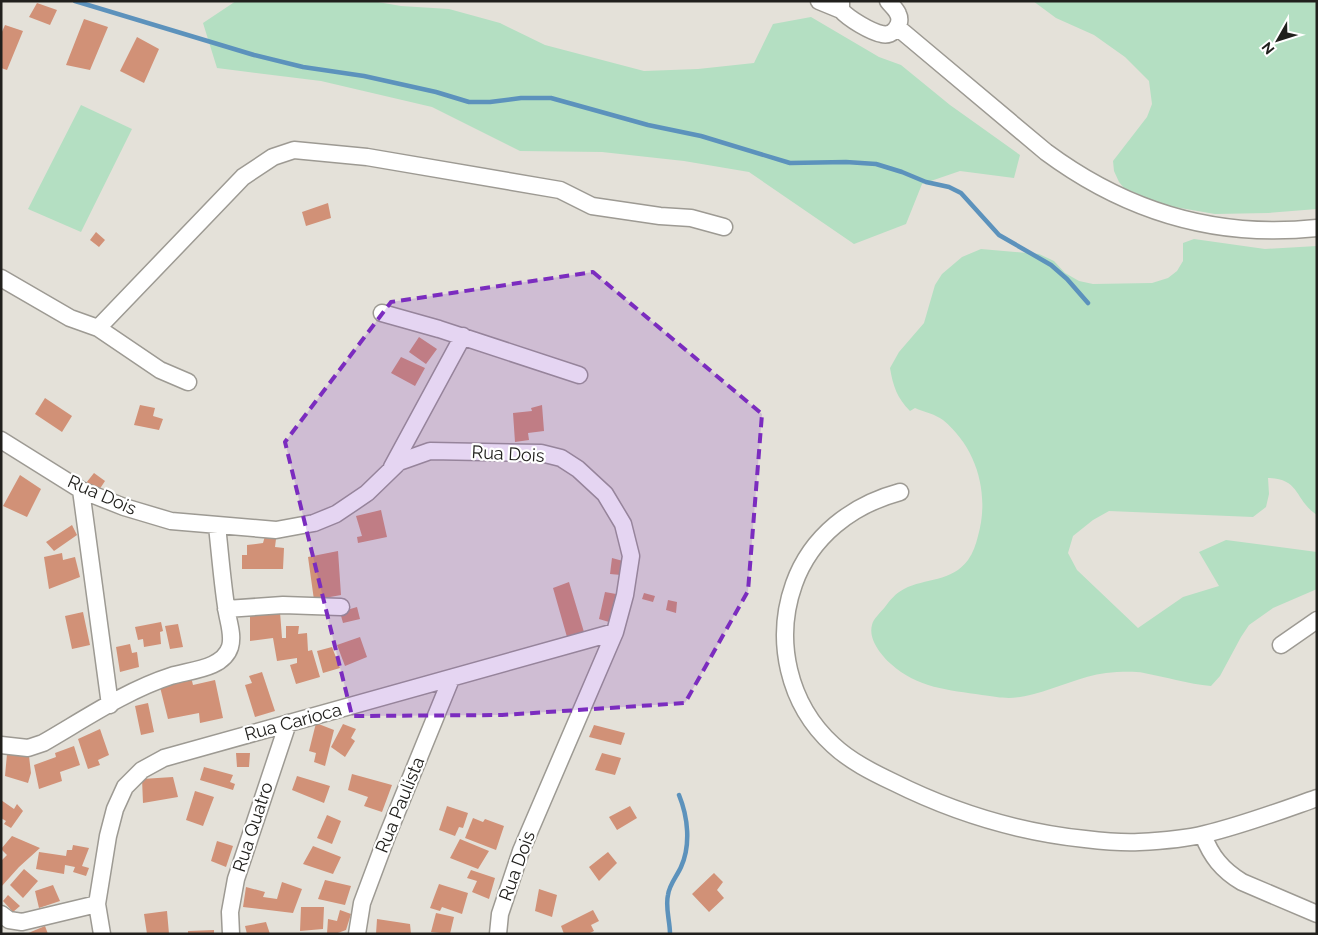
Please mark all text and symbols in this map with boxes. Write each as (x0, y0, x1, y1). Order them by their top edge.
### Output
north arrow (1253, 15, 1303, 65)
text: N (1258, 39, 1277, 57)
street label: Rua Dois (471, 441, 545, 466)
street label: Rua Dois (65, 470, 140, 519)
street label: Rua Carioca (242, 698, 344, 745)
street label: Rua Paulista (371, 754, 428, 856)
street label: Rua Quatro (228, 779, 277, 875)
street label: Rua Dois (494, 828, 539, 904)

